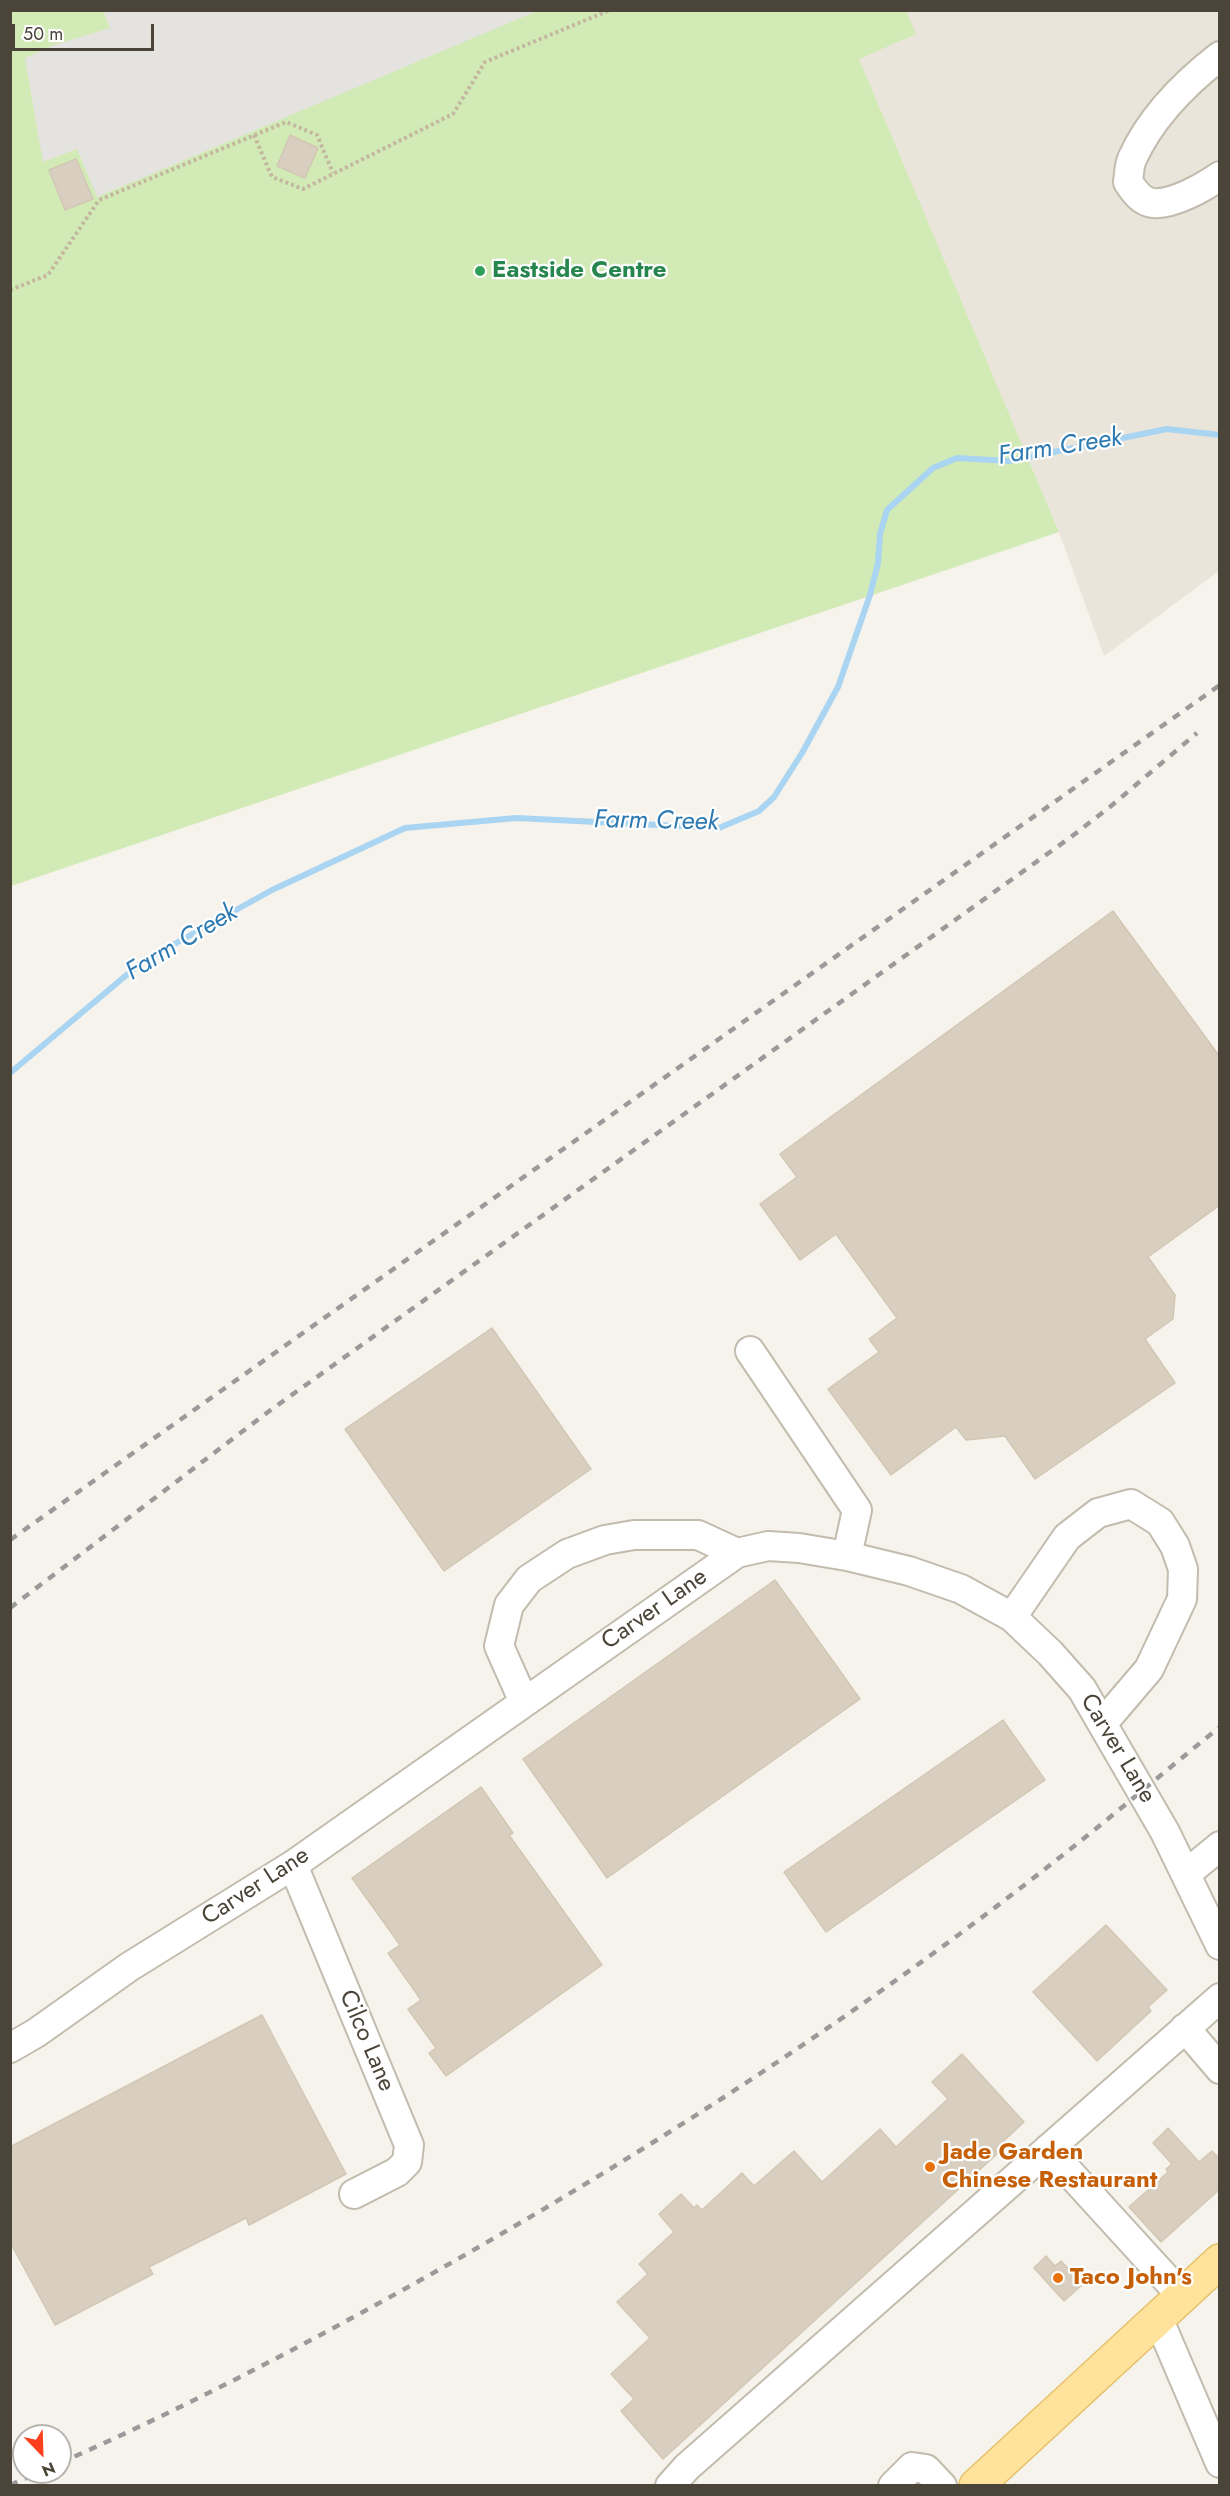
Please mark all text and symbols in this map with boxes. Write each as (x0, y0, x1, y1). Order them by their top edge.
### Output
scale bar (15, 12, 158, 50)
text: 50 m (23, 21, 63, 47)
place label: Eastside Centre (492, 257, 667, 285)
marker: Eastside Centre (473, 264, 487, 278)
water label: Farm Creek (996, 423, 1124, 473)
water label: Farm Creek (593, 805, 719, 839)
water label: Farm Creek (120, 897, 244, 989)
street label: Carver Lane (597, 1563, 713, 1657)
street label: Carver Lane (1073, 1689, 1161, 1809)
street label: Carver Lane (197, 1842, 315, 1932)
street label: Cilco Lane (332, 1986, 400, 2096)
place label: Jade Garden Chinese Restaurant (942, 2139, 1157, 2195)
marker: Jade Garden Chinese Restaurant (923, 2160, 937, 2174)
place label: Taco John's (1070, 2264, 1192, 2292)
marker: Taco John's (1051, 2271, 1065, 2285)
north arrow (12, 2424, 72, 2484)
text: N (38, 2456, 59, 2482)

